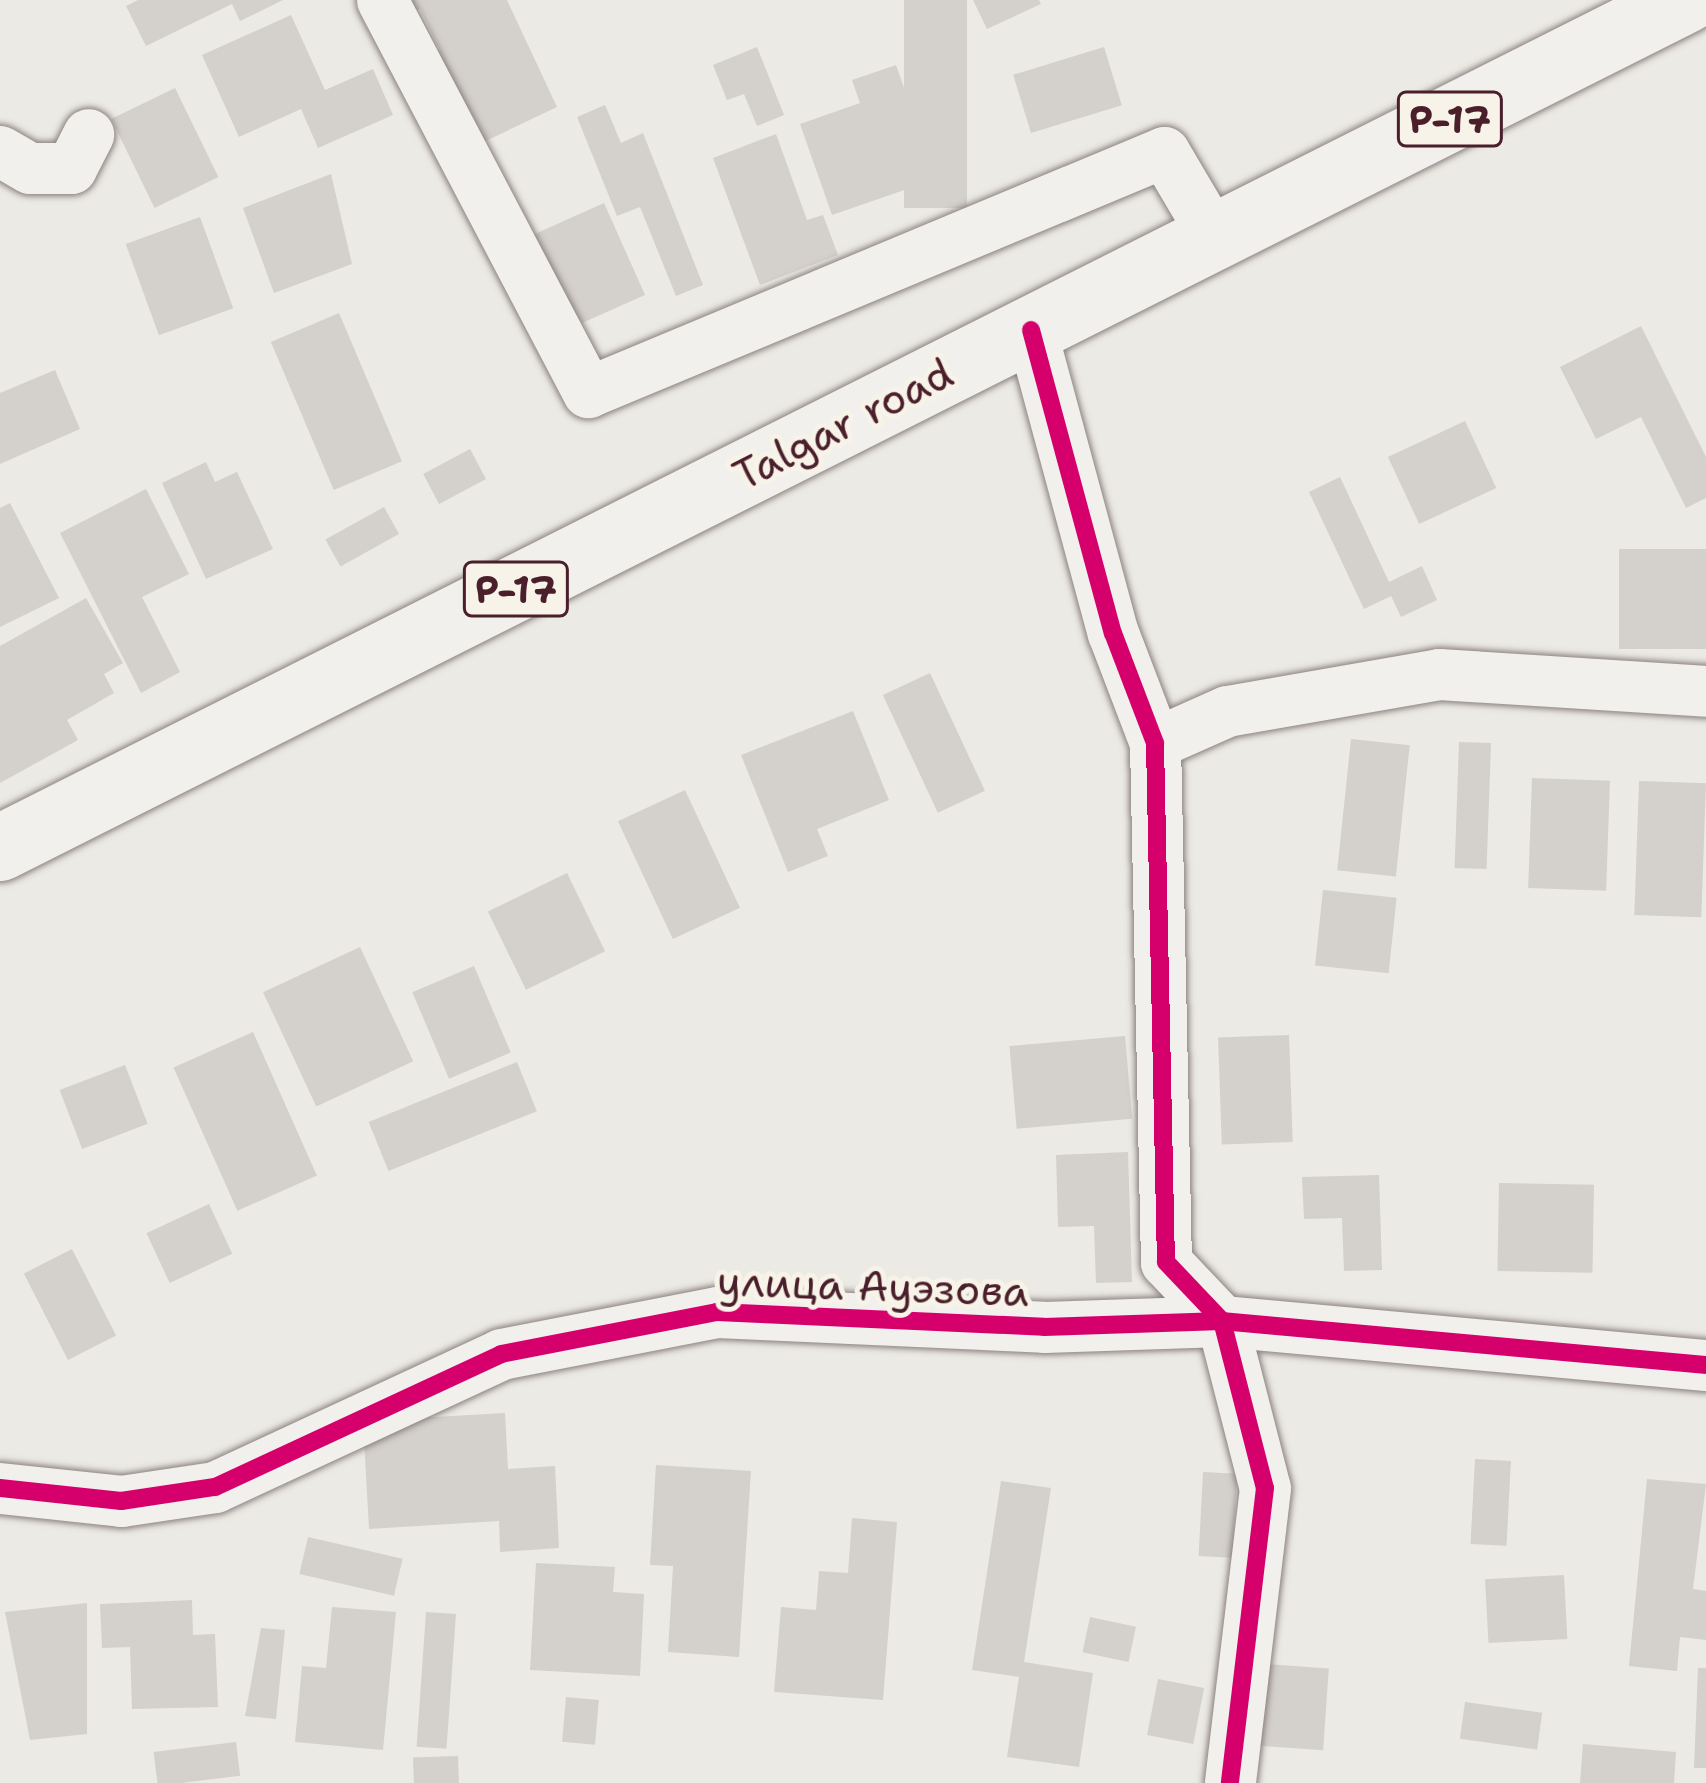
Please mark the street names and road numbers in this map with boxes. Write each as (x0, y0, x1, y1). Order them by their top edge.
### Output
road number: P-17 (1396, 86, 1504, 152)
street label: Talgar road (725, 347, 961, 501)
road number: P-17 (462, 556, 570, 622)
street label: улица Ауэзова (716, 1255, 1030, 1317)

